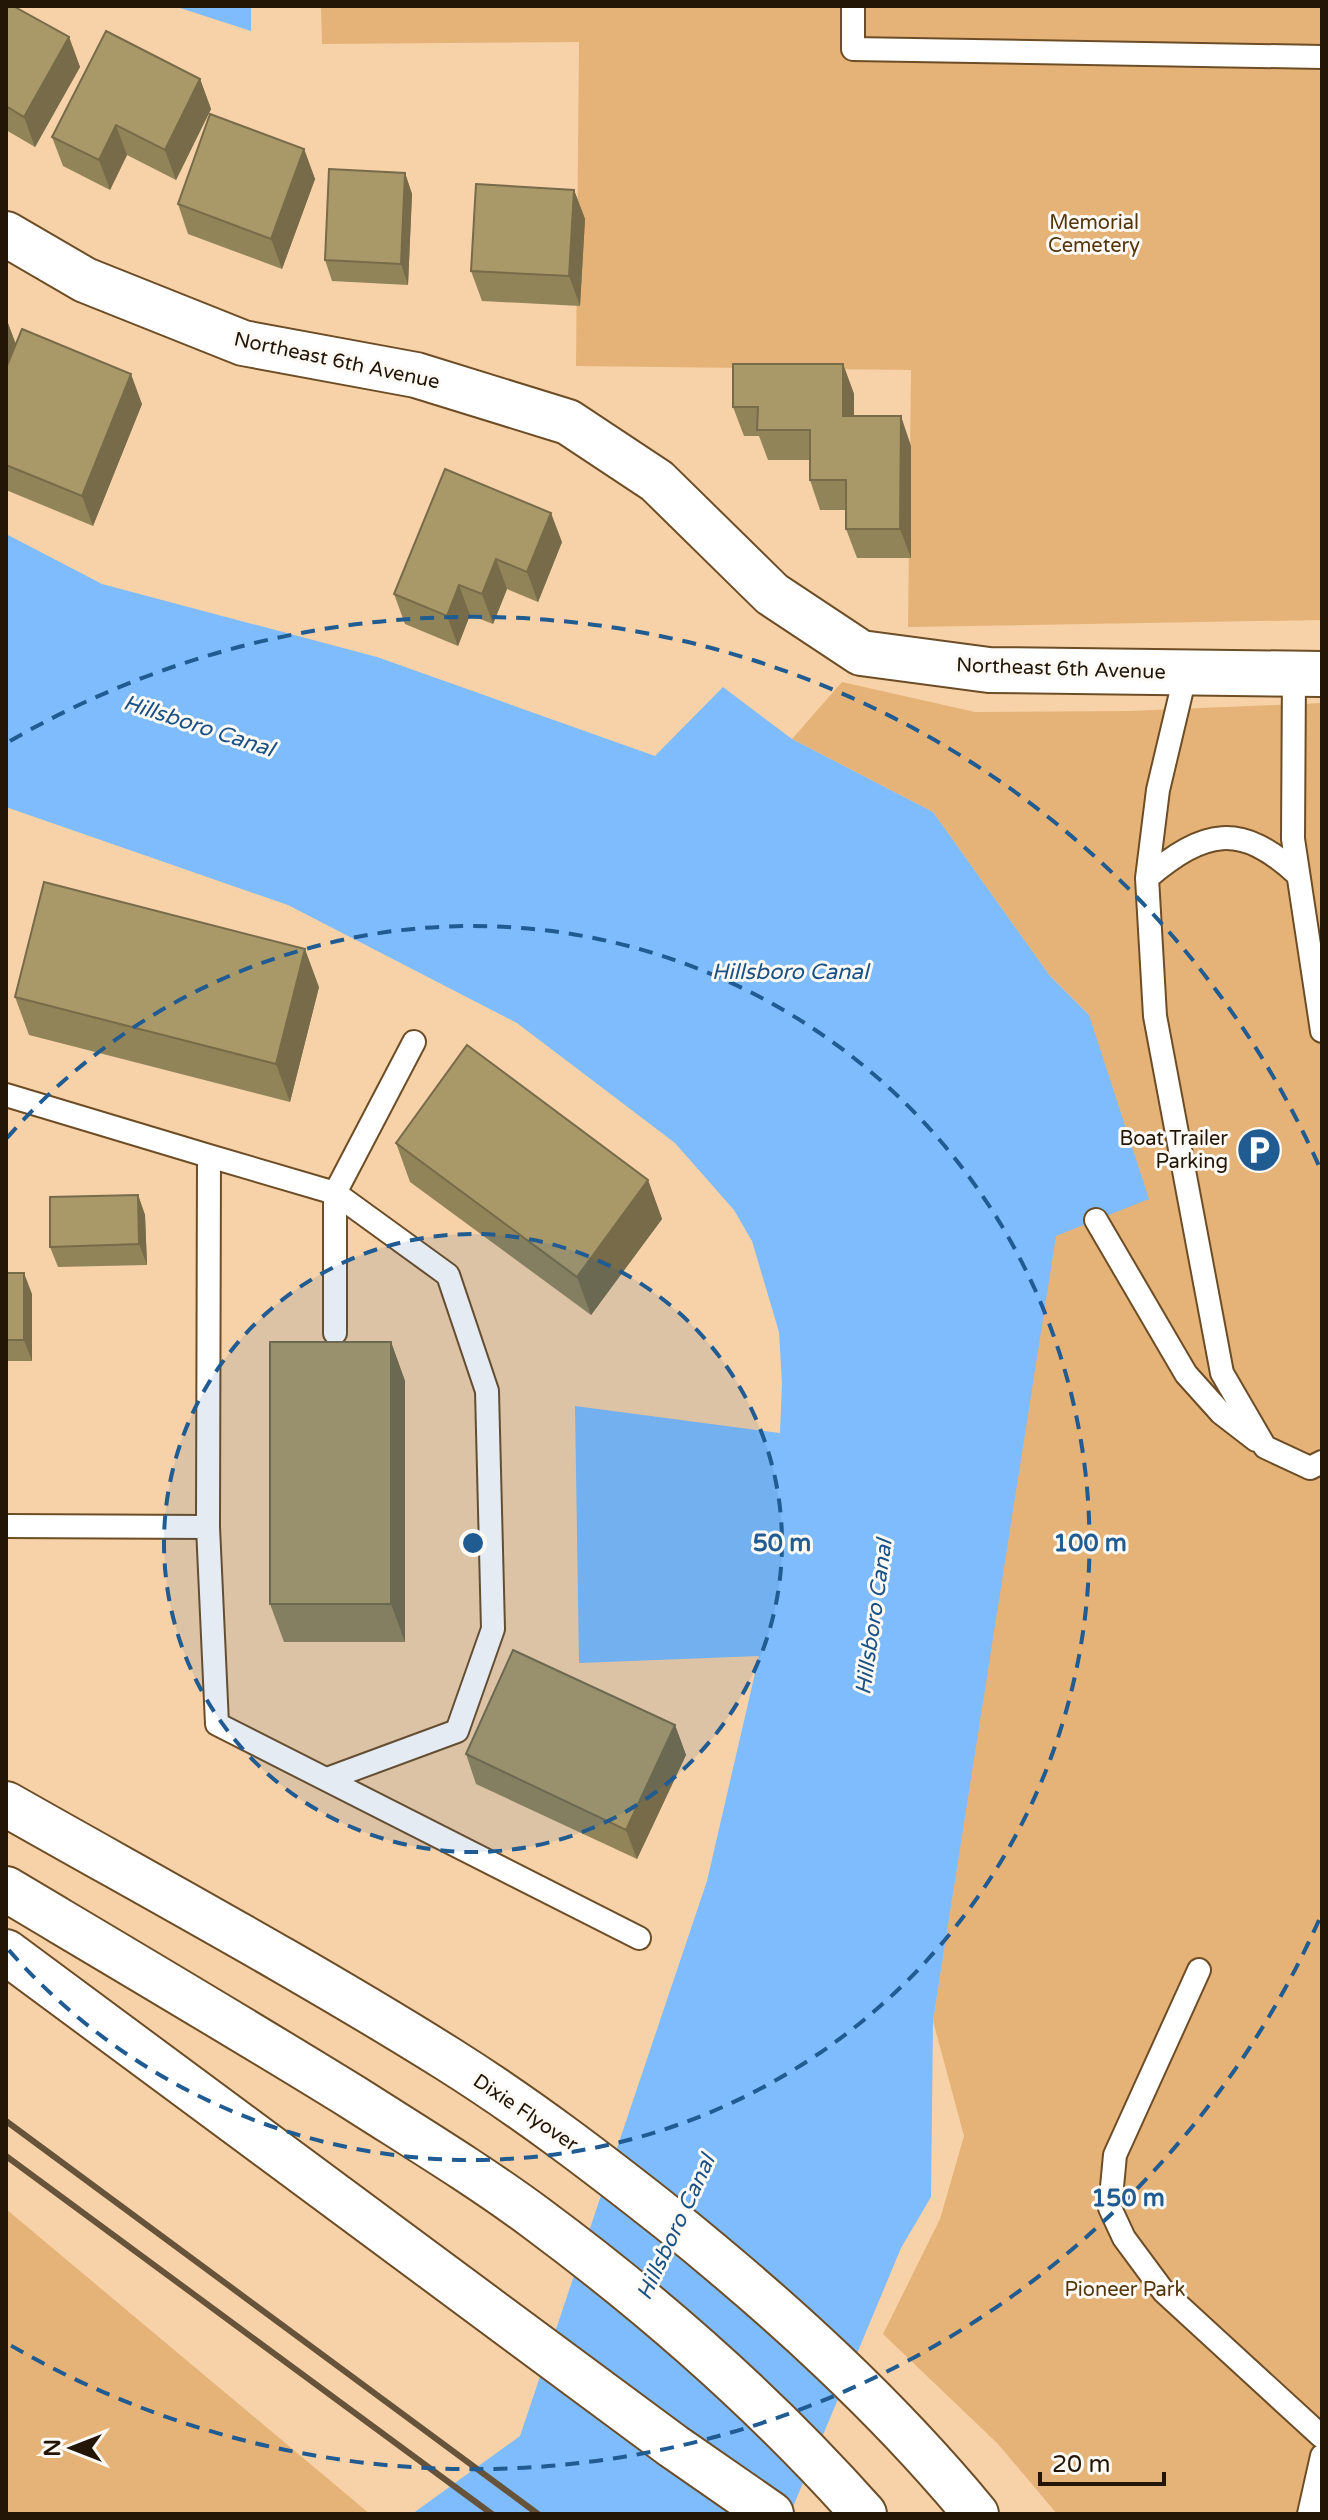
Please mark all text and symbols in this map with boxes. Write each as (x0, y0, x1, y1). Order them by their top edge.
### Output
park label: Memorial Cemetery (1048, 211, 1140, 258)
street label: Northeast 6th Avenue (232, 327, 442, 394)
street label: Northeast 6th Avenue (956, 653, 1166, 685)
water label: Hillsboro Canal (120, 689, 280, 763)
water label: Hillsboro Canal (712, 959, 871, 985)
parking icon: Boat Trailer Parking (1235, 1126, 1283, 1174)
place label: Boat Trailer Parking (1119, 1127, 1228, 1174)
centre of rings (459, 1529, 487, 1557)
text: 50 m (753, 1529, 811, 1558)
text: 100 m (1053, 1529, 1127, 1558)
water label: Hillsboro Canal (850, 1535, 898, 1697)
street label: Dixie Flyover (468, 2069, 583, 2157)
water label: Hillsboro Canal (631, 2149, 722, 2304)
text: 150 m (1091, 2184, 1165, 2213)
park label: Pioneer Park (1065, 2278, 1186, 2302)
north arrow (32, 2408, 112, 2488)
scale bar (1040, 2436, 1164, 2486)
text: N (40, 2439, 66, 2457)
text: 20 m (1052, 2450, 1110, 2479)

